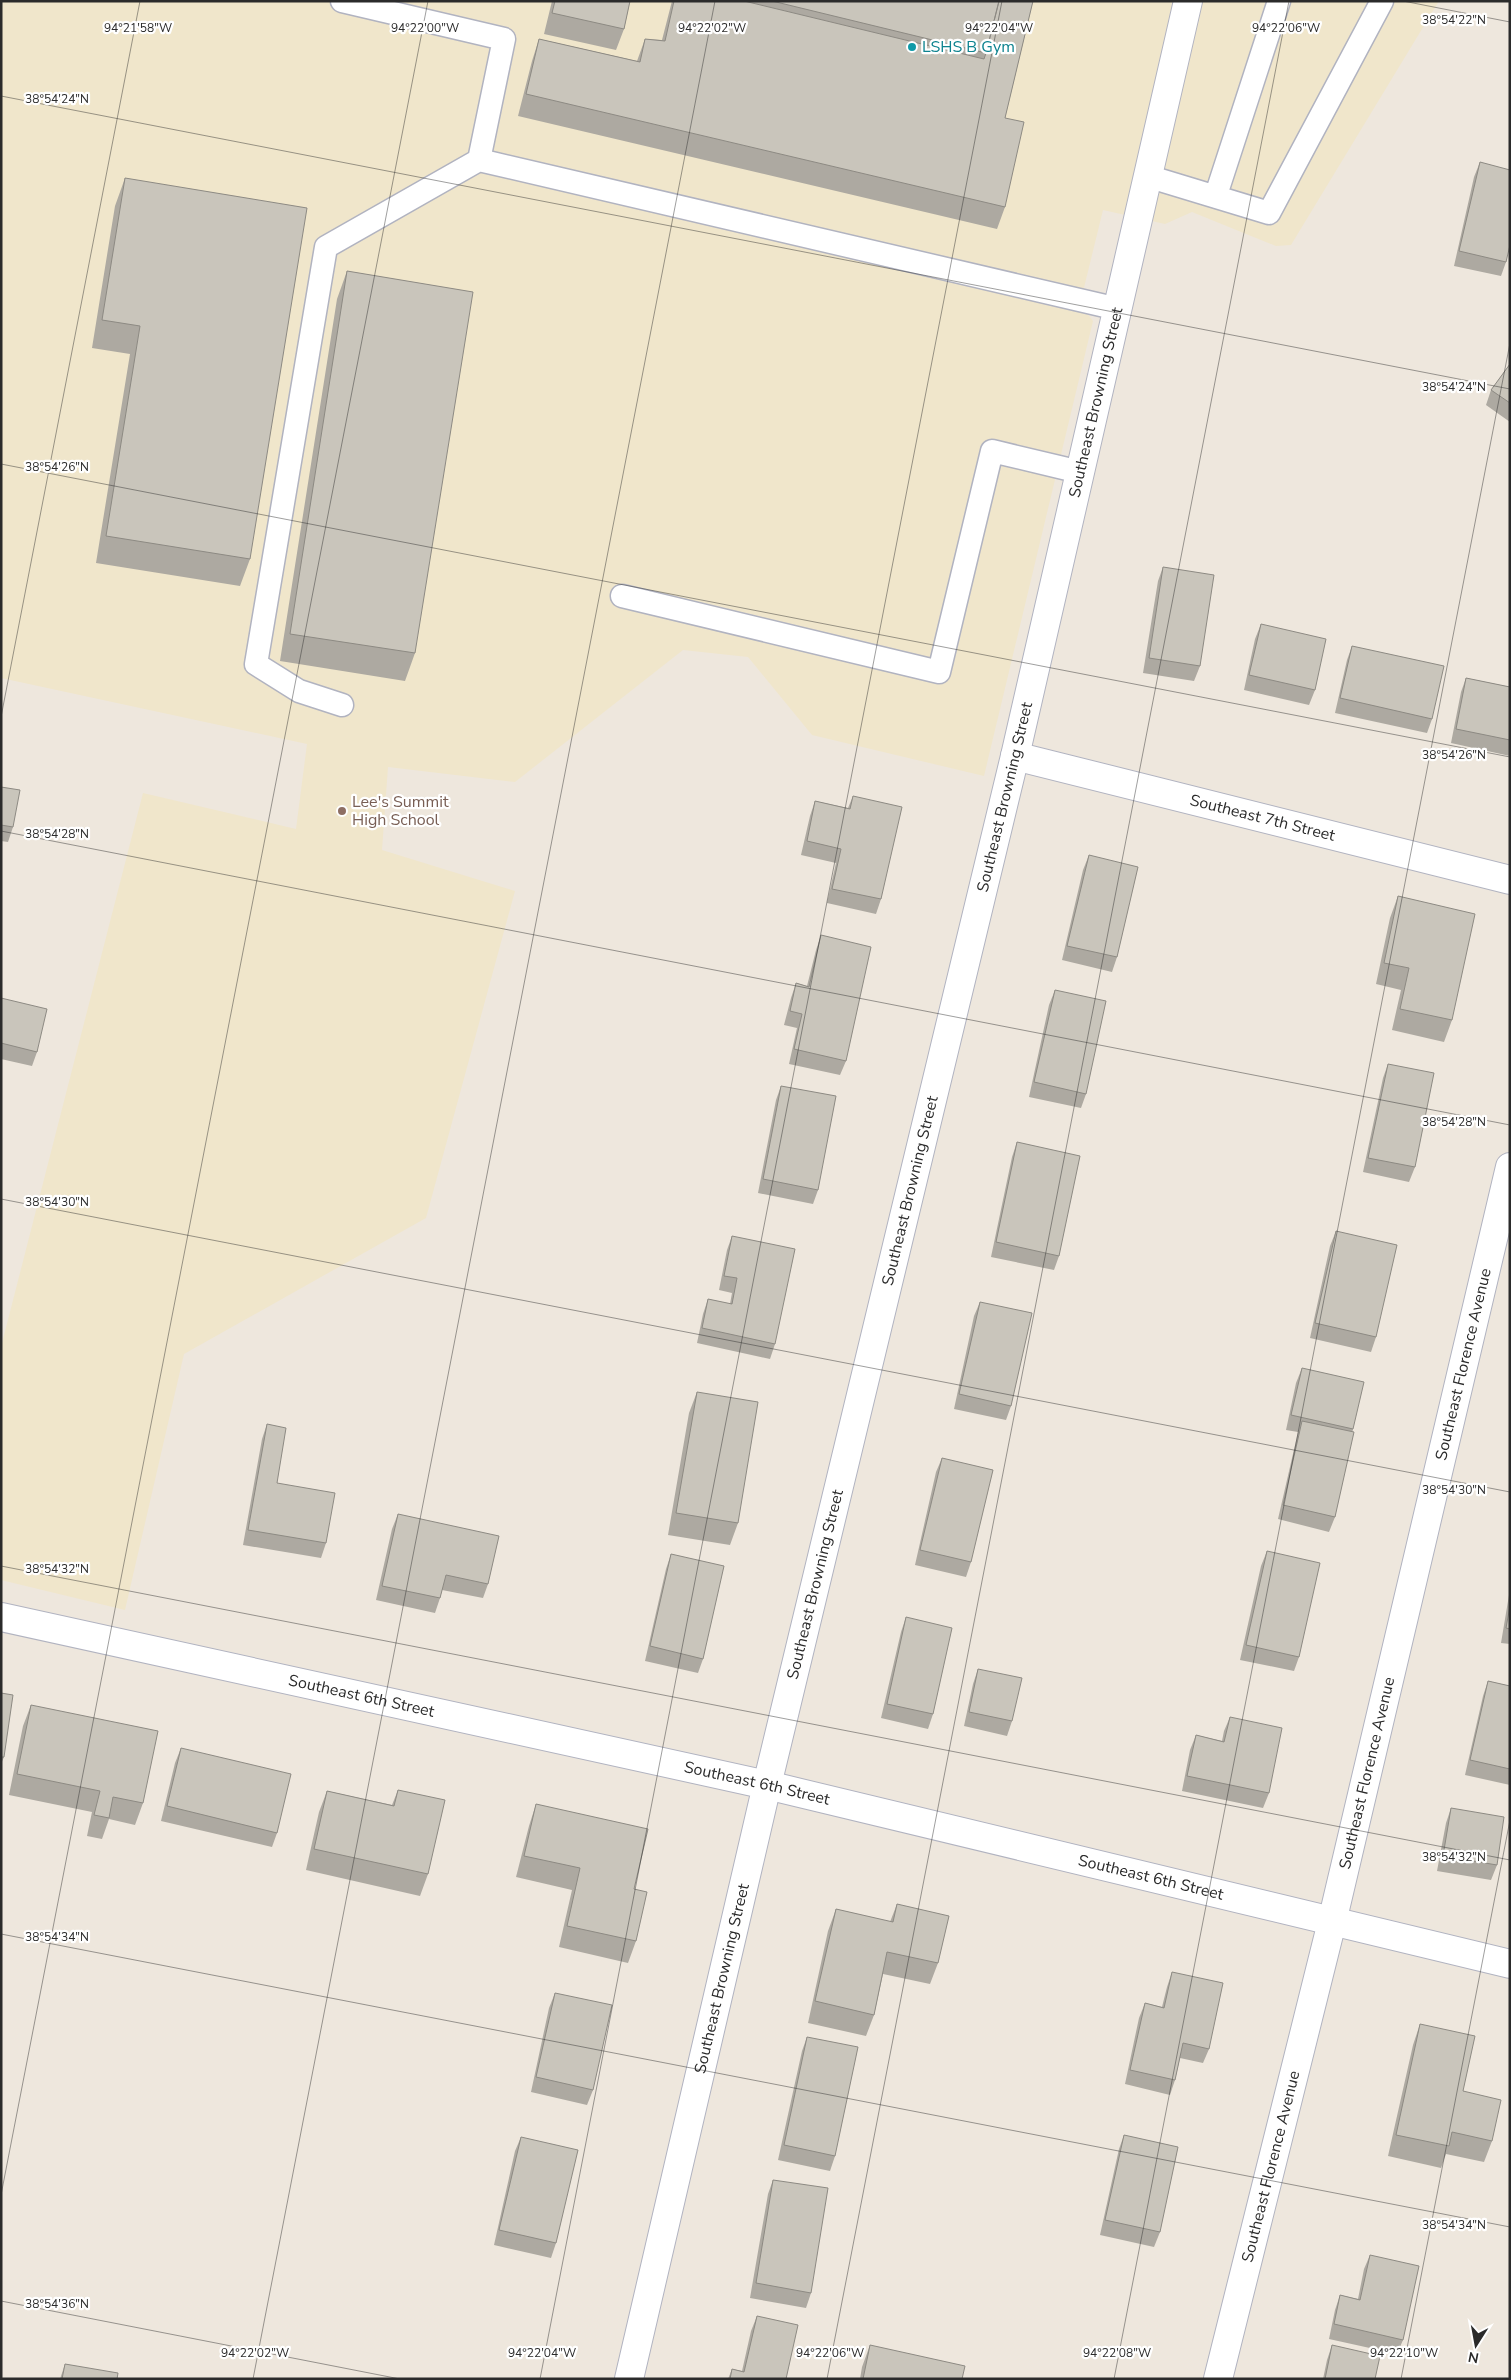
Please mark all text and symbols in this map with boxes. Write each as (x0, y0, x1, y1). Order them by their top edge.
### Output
text: 38°54'22"N (1422, 12, 1486, 28)
text: 94°21'58"W (104, 20, 172, 36)
text: 94°22'00"W (391, 20, 459, 36)
text: 94°22'02"W (678, 20, 746, 36)
text: 94°22'04"W (965, 20, 1033, 36)
text: 94°22'06"W (1252, 20, 1320, 36)
place label: LSHS B Gym (922, 36, 1015, 58)
marker: LSHS B Gym (906, 41, 918, 53)
text: 38°54'24"N (25, 91, 89, 107)
street label: Southeast Browning Street (1064, 305, 1129, 500)
text: 38°54'24"N (1422, 379, 1486, 395)
text: 38°54'26"N (25, 459, 89, 475)
street label: Southeast Browning Street (972, 700, 1038, 894)
text: 38°54'26"N (1422, 747, 1486, 763)
street label: Southeast 7th Street (1187, 789, 1338, 847)
place label: Lee's Summit High School (352, 791, 449, 831)
marker: Lee's Summit High School (336, 805, 348, 817)
text: 38°54'28"N (25, 826, 89, 842)
street label: Southeast Browning Street (877, 1093, 944, 1288)
text: 38°54'28"N (1422, 1114, 1486, 1130)
text: 38°54'30"N (25, 1194, 89, 1210)
street label: Southeast Florence Avenue (1430, 1266, 1497, 1463)
text: 38°54'30"N (1422, 1482, 1486, 1498)
street label: Southeast Browning Street (782, 1487, 849, 1682)
text: 38°54'32"N (25, 1561, 89, 1577)
street label: Southeast 6th Street (286, 1669, 437, 1723)
street label: Southeast Florence Avenue (1334, 1675, 1400, 1871)
street label: Southeast 6th Street (682, 1756, 832, 1811)
street label: Southeast 6th Street (1076, 1849, 1226, 1906)
text: 38°54'32"N (1422, 1849, 1486, 1865)
street label: Southeast Browning Street (689, 1881, 755, 2076)
text: 38°54'34"N (25, 1929, 89, 1945)
street label: Southeast Florence Avenue (1237, 2068, 1305, 2265)
text: 38°54'34"N (1422, 2217, 1486, 2233)
text: 38°54'36"N (25, 2296, 89, 2312)
north arrow (1451, 2320, 1501, 2370)
text: 94°22'02"W (221, 2345, 289, 2361)
text: 94°22'04"W (508, 2345, 576, 2361)
text: 94°22'06"W (796, 2345, 864, 2361)
text: 94°22'08"W (1083, 2345, 1151, 2361)
text: 94°22'10"W (1370, 2345, 1438, 2361)
text: N (1467, 2347, 1481, 2368)

